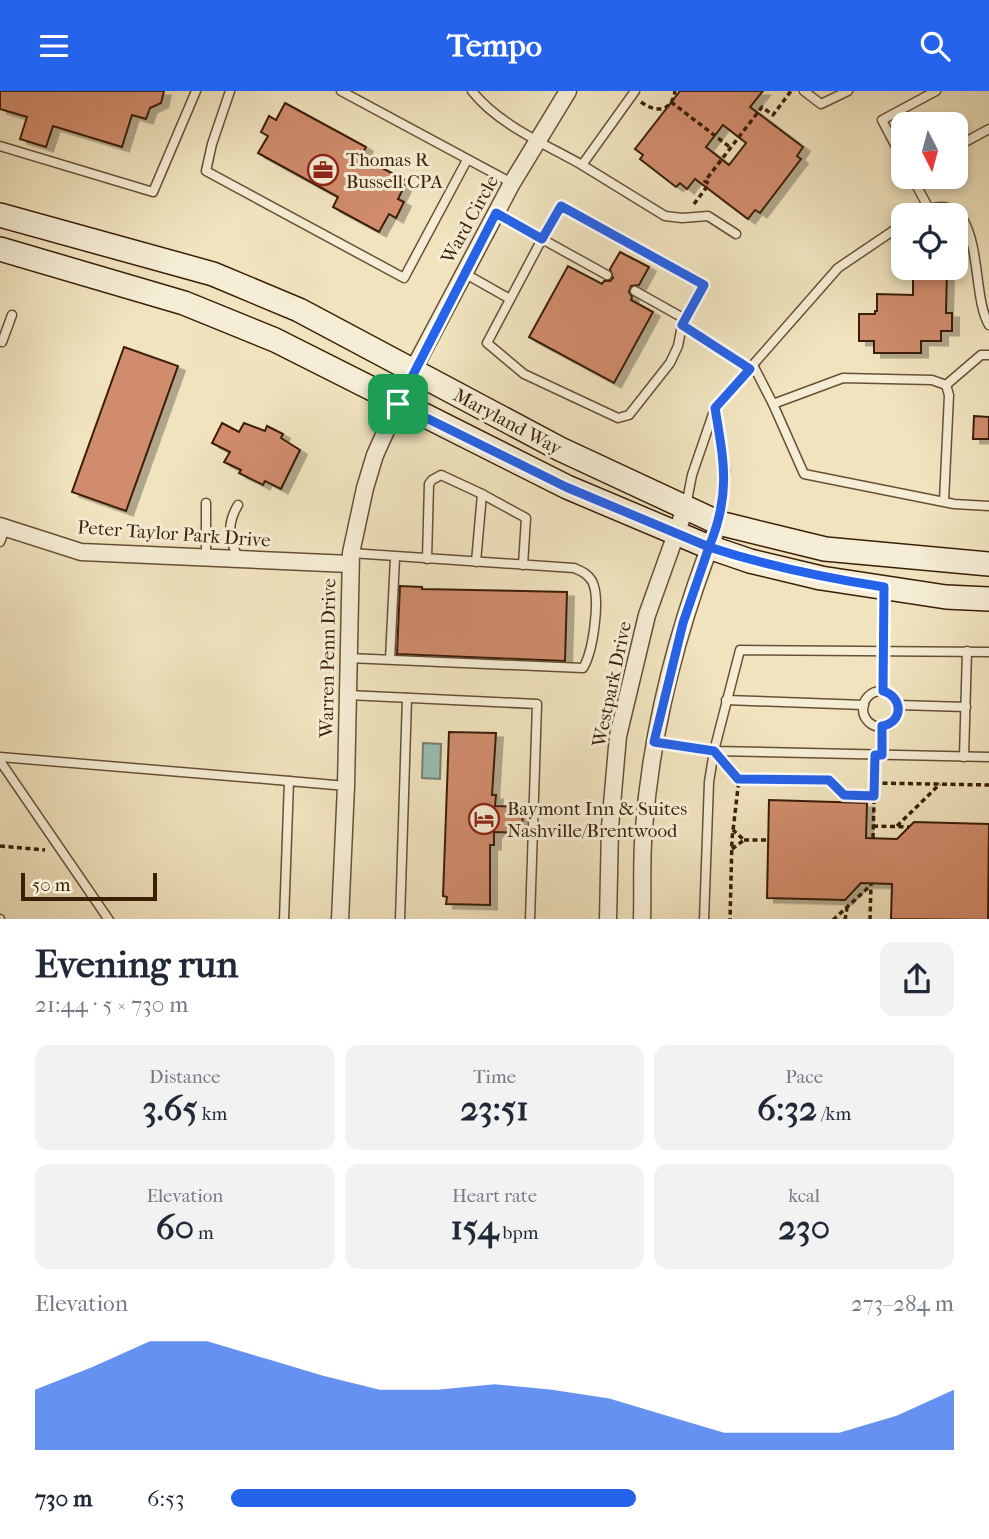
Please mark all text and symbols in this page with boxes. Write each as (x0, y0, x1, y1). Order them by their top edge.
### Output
icon: menu (35, 27, 73, 65)
text: Tempo (447, 27, 542, 64)
icon: search (916, 27, 954, 65)
north arrow (891, 112, 968, 189)
map controls (891, 112, 968, 280)
place label: Thomas R Bussell CPA (346, 149, 444, 193)
office icon: Thomas R Bussell CPA (306, 153, 340, 187)
street label: Ward Circle (436, 172, 503, 268)
button: locate (891, 203, 968, 280)
pin (368, 374, 428, 434)
street label: Maryland Way (450, 384, 566, 460)
icon: arrive (379, 385, 417, 423)
street label: Peter Taylor Park Drive (77, 516, 271, 552)
street label: Warren Penn Drive (316, 578, 340, 739)
street label: Westpark Drive (588, 619, 636, 750)
place label: Baymont Inn & Suites Nashville/Brentwood (507, 798, 687, 842)
hotel icon: Baymont Inn & Suites Nashville/Brentwood (467, 802, 501, 836)
scale bar (21, 871, 158, 902)
text: 50 m (32, 874, 71, 896)
text: Evening run (35, 942, 238, 987)
button: share (880, 942, 954, 1016)
text: 21:44 · 5 × 730 m (35, 991, 188, 1018)
text: Distance (149, 1066, 221, 1088)
text: Time (473, 1066, 516, 1088)
text: Pace (785, 1066, 823, 1088)
text: 3.65 (142, 1088, 198, 1129)
text: 23:51 (460, 1088, 529, 1129)
text: 6:32 (757, 1088, 817, 1129)
text: km (198, 1103, 227, 1125)
text: /km (817, 1103, 851, 1125)
text: Elevation (146, 1185, 223, 1207)
text: Heart rate (452, 1185, 537, 1207)
text: kcal (788, 1185, 820, 1207)
text: 60 (156, 1207, 194, 1248)
text: 154 (450, 1207, 499, 1248)
text: 230 (778, 1207, 830, 1248)
text: m (194, 1222, 214, 1244)
text: bpm (499, 1222, 539, 1244)
text: Elevation (35, 1290, 128, 1317)
text: 273–284 m (851, 1290, 954, 1317)
text: 730 m (35, 1485, 92, 1512)
text: 6:53 (147, 1485, 184, 1512)

